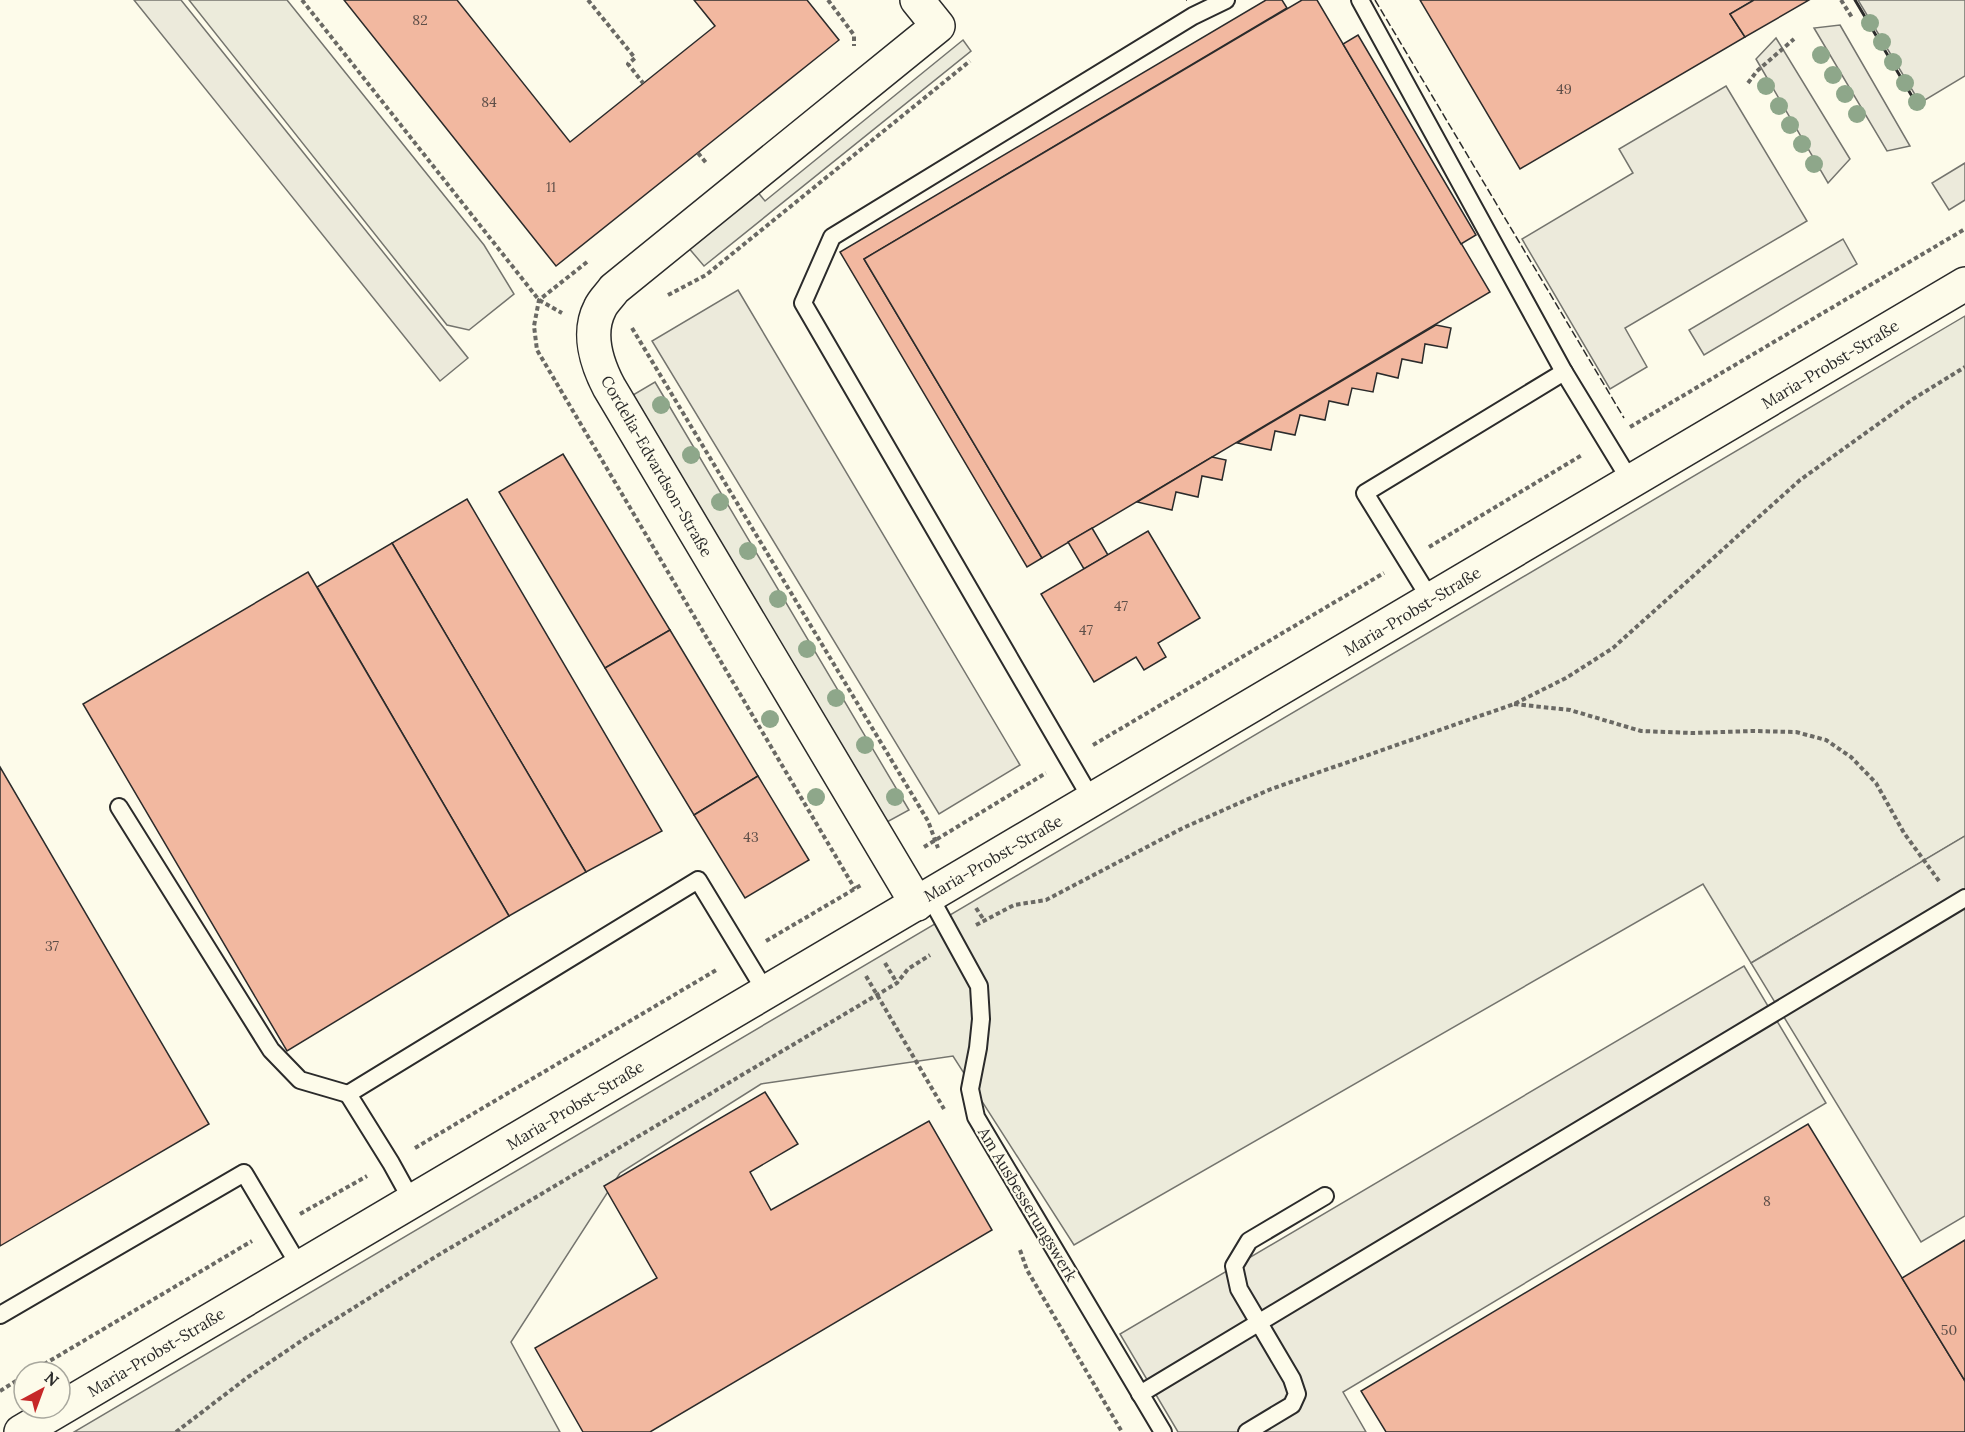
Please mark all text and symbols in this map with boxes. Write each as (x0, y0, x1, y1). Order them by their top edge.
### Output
house number: 82 (412, 11, 428, 29)
house number: 49 (1556, 80, 1572, 98)
house number: 84 (481, 93, 497, 111)
house number: 11 (546, 178, 556, 196)
street label: Maria-Probst-Straße (1758, 315, 1902, 413)
street label: Cordelia-Edvardson-Straße (597, 372, 717, 561)
street label: Maria-Probst-Straße (1340, 562, 1484, 660)
house number: 47 (1114, 597, 1129, 615)
house number: 47 (1079, 621, 1094, 639)
street label: Maria-Probst-Straße (920, 810, 1066, 906)
house number: 43 (743, 828, 759, 846)
house number: 37 (45, 937, 60, 955)
street label: Maria-Probst-Straße (503, 1056, 647, 1154)
street label: Am Ausbesserungswerk (974, 1122, 1082, 1285)
house number: 8 (1763, 1192, 1771, 1210)
street label: Maria-Probst-Straße (84, 1303, 228, 1401)
house number: 50 (1941, 1321, 1957, 1339)
north arrow (12, 1360, 72, 1420)
text: N (41, 1367, 63, 1390)

